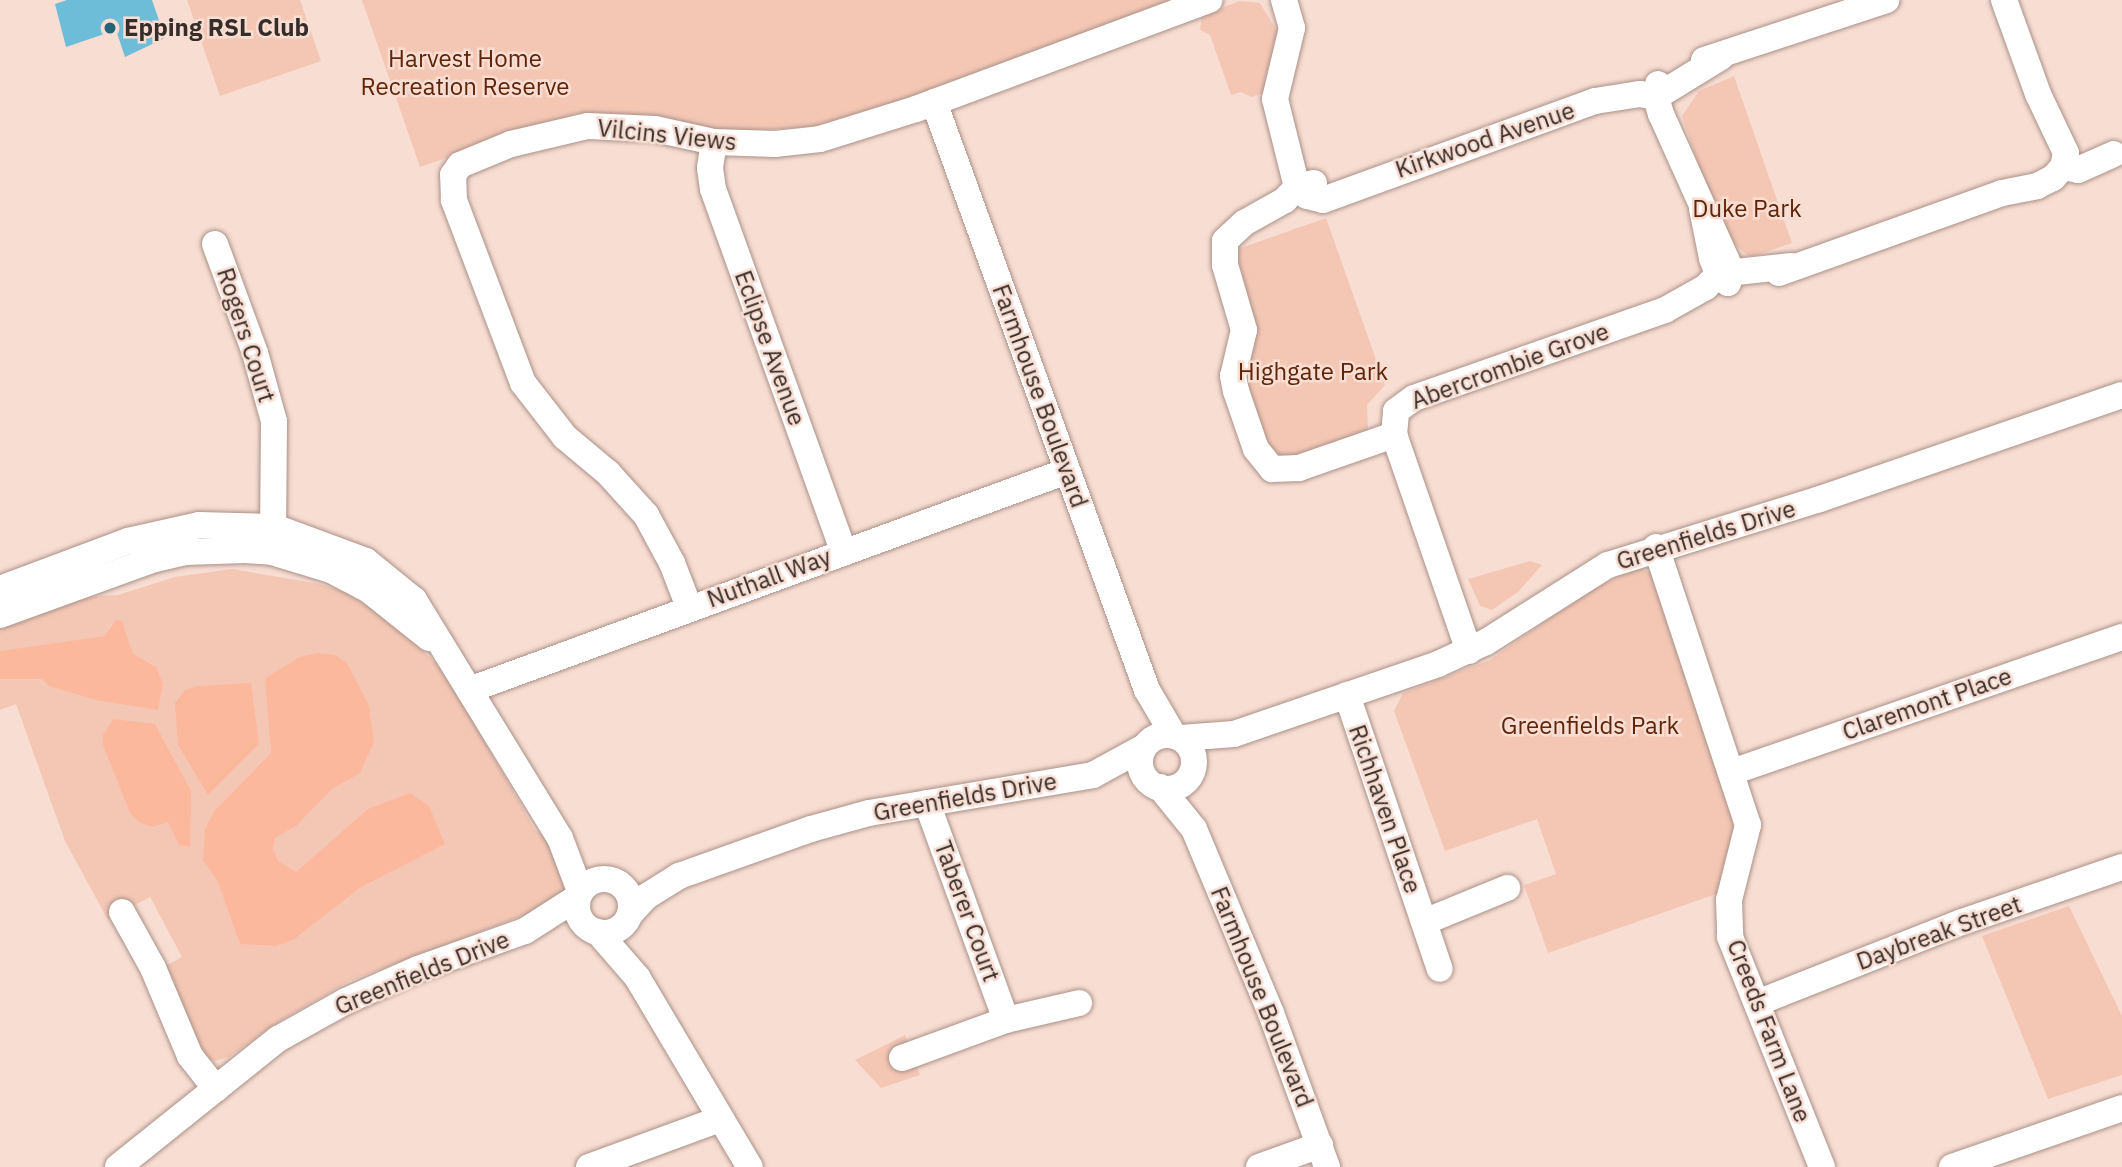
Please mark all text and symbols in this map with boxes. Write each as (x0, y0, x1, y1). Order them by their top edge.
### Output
place label: Epping RSL Club (124, 14, 309, 42)
marker: Epping RSL Club (102, 20, 118, 36)
park label: Harvest Home Recreation Reserve (361, 45, 569, 101)
street label: Kirkwood Avenue (1392, 96, 1578, 184)
street label: Vilcins Views (596, 113, 738, 157)
park label: Duke Park (1692, 195, 1802, 223)
street label: Rogers Court (211, 264, 281, 406)
street label: Eclipse Avenue (729, 267, 811, 429)
street label: Farmhouse Boulevard (986, 280, 1094, 512)
street label: Abercrombie Grove (1407, 317, 1613, 415)
park label: Highgate Park (1238, 358, 1388, 386)
street label: Greenfields Drive (1613, 494, 1799, 576)
street label: Nuthall Way (703, 542, 835, 614)
street label: Claremont Place (1839, 662, 2015, 746)
park label: Greenfields Park (1501, 712, 1679, 740)
street label: Richhaven Place (1343, 721, 1427, 897)
street label: Greenfields Drive (871, 767, 1059, 827)
street label: Taberer Court (928, 837, 1006, 985)
street label: Farmhouse Boulevard (1205, 882, 1319, 1112)
street label: Daybreak Street (1853, 890, 2025, 976)
street label: Greenfields Drive (331, 925, 513, 1021)
street label: Creeds Farm Lane (1721, 935, 1817, 1127)

